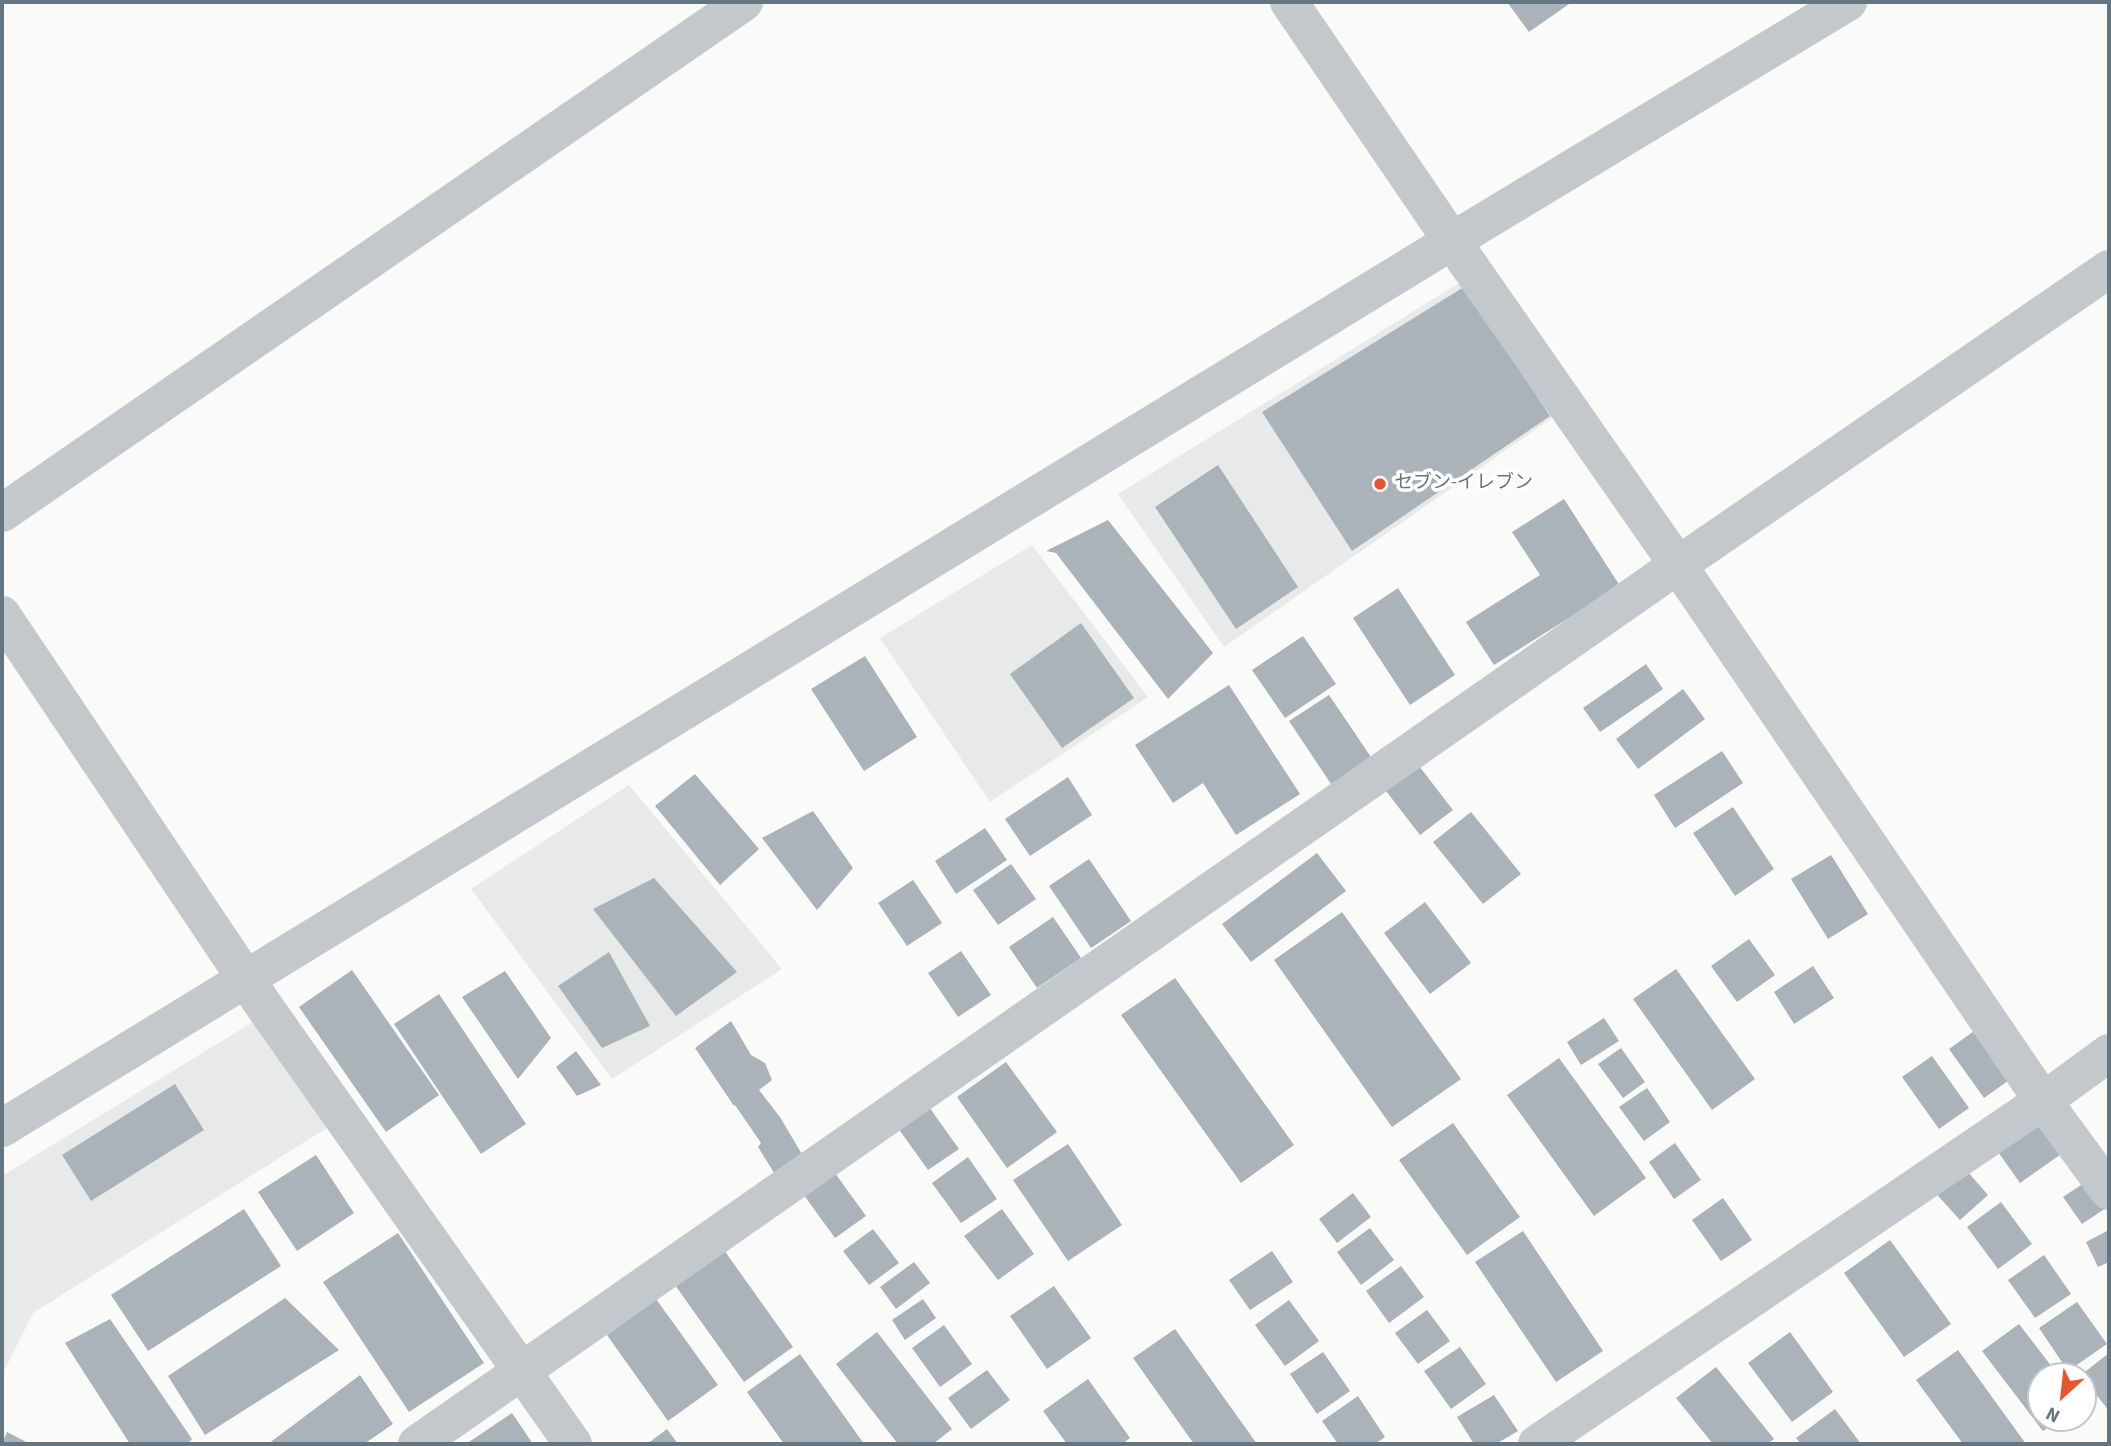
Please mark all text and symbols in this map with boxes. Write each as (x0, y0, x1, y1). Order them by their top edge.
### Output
place label: セブン-イレブン (1394, 473, 1533, 495)
marker: セブン-イレブン (1372, 476, 1388, 492)
north arrow (2027, 1362, 2097, 1432)
text: N (2041, 1399, 2065, 1429)

